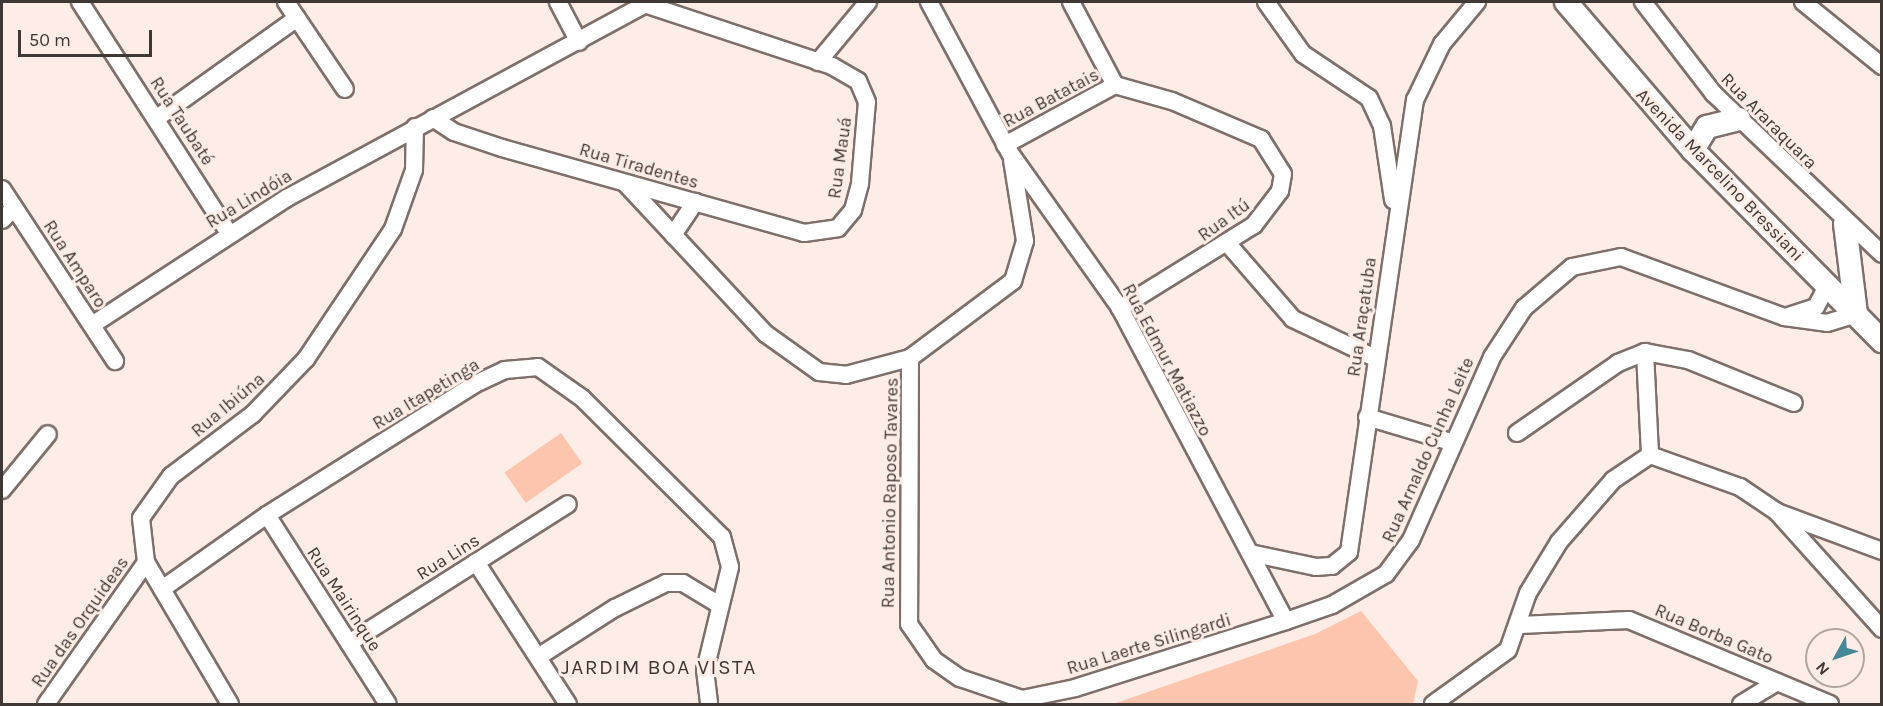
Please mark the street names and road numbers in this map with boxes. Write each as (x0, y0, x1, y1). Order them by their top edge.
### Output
street label: Rua Batatais (999, 64, 1103, 132)
street label: Rua Araraquara (1716, 68, 1822, 174)
street label: Rua Taubaté (145, 73, 219, 169)
street label: Avenida Marcelino Bressiani (1632, 84, 1808, 266)
street label: Rua Mauá (824, 116, 856, 200)
street label: Rua Tiradentes (577, 139, 701, 193)
street label: Rua Lindóia (202, 165, 296, 233)
street label: Rua Itú (1194, 194, 1254, 246)
street label: Rua Amparo (39, 216, 111, 312)
street label: Rua Araçatuba (1343, 256, 1381, 378)
street label: Rua Edmur Matiazzo (1118, 280, 1216, 440)
street label: Rua Itapetinga (369, 354, 483, 434)
street label: Rua Arnaldo Cunha Leite (1377, 354, 1479, 546)
street label: Rua Ibiúna (187, 368, 269, 442)
street label: Rua Antonio Raposo Tavares (877, 378, 903, 608)
street label: Rua Lins (413, 529, 483, 585)
street label: Rua Mairinque (302, 543, 386, 655)
street label: Rua das Orquideas (27, 552, 133, 692)
street label: Rua Borba Gato (1652, 599, 1776, 669)
street label: Rua Laerte Silingardi (1064, 609, 1234, 679)

